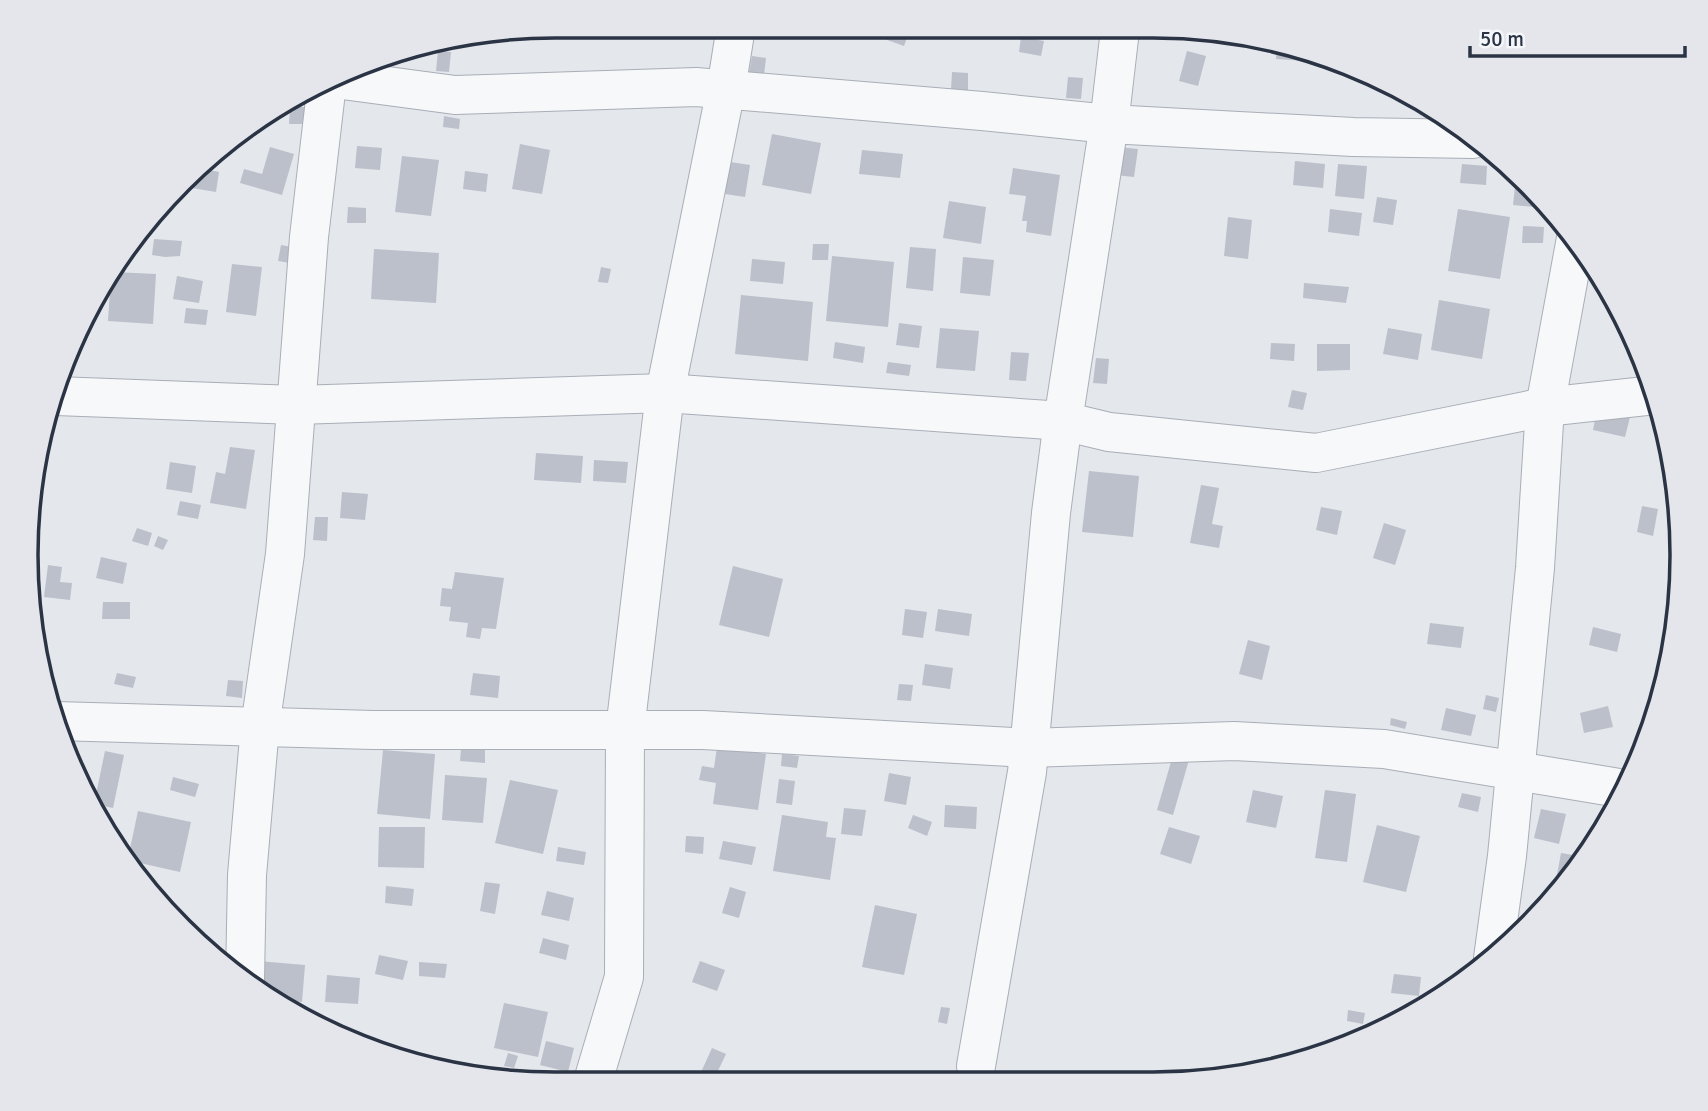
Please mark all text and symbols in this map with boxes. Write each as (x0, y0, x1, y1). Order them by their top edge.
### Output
scale bar (1470, 14, 1685, 58)
text: 50 m (1480, 26, 1524, 52)

